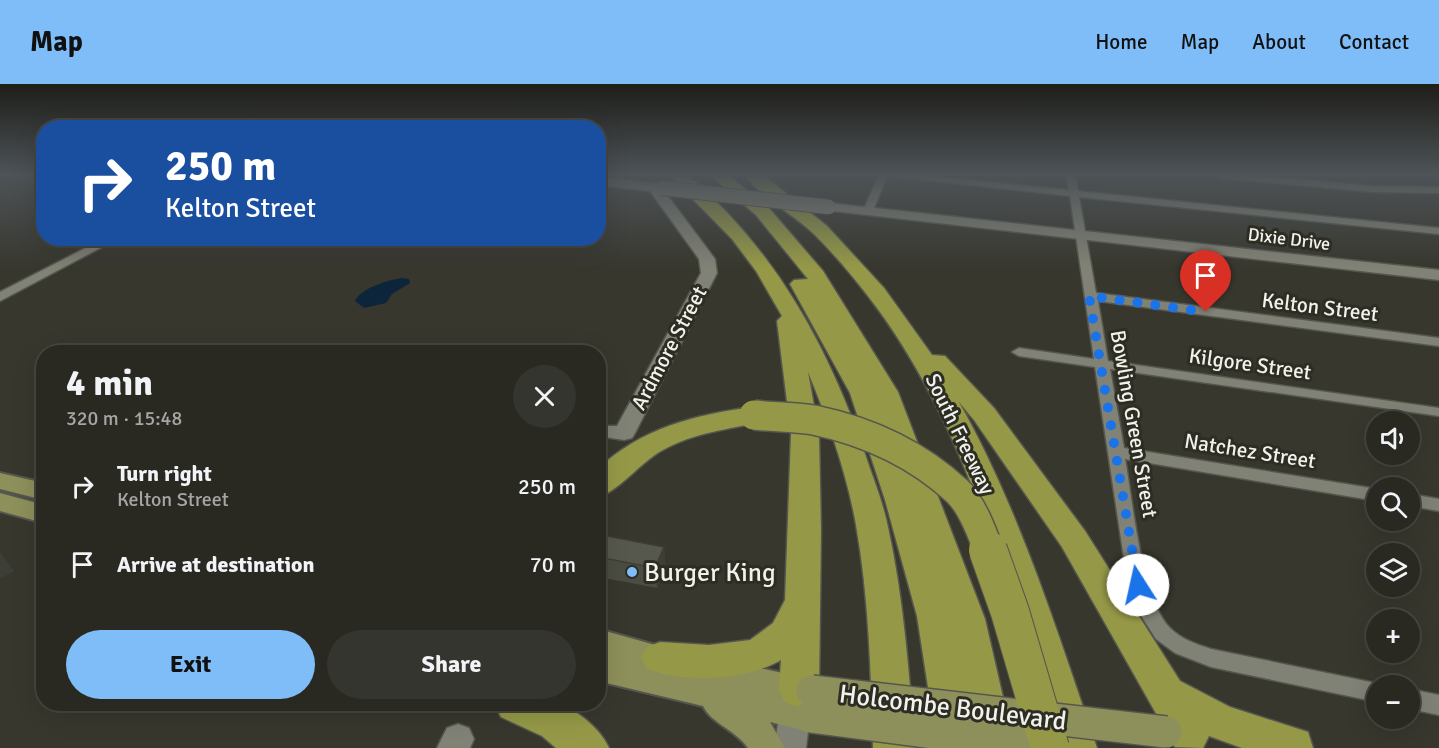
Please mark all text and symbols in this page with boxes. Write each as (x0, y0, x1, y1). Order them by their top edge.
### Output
text: Map (30, 25, 83, 59)
text: Home (1095, 29, 1148, 55)
text: Map (1181, 29, 1219, 55)
text: About (1252, 29, 1306, 55)
text: Contact (1339, 29, 1409, 55)
text: 250 m (165, 141, 276, 192)
icon: right (66, 144, 144, 222)
text: Kelton Street (165, 192, 316, 225)
street label: Dixie Drive (1247, 223, 1331, 255)
pin (1180, 250, 1231, 312)
icon: arrive (1189, 259, 1222, 292)
street label: Ardmore Street (626, 282, 712, 414)
street label: Kelton Street (1260, 287, 1380, 327)
street label: Bowling Green Street (1105, 328, 1163, 520)
street label: Kilgore Street (1187, 343, 1313, 385)
text: 4 min (66, 361, 153, 406)
button: close (513, 365, 576, 428)
street label: South Freeway (920, 369, 1001, 499)
text: 320 m · 15:48 (66, 406, 182, 431)
map controls (1366, 411, 1420, 729)
button: sound (1366, 411, 1420, 465)
street label: Natchez Street (1183, 428, 1317, 474)
text: Turn right (117, 460, 212, 487)
icon: right (66, 470, 99, 503)
text: 250 m (518, 473, 576, 500)
button: search (1366, 477, 1420, 531)
text: Kelton Street (117, 487, 229, 512)
button: layers (1366, 543, 1420, 597)
icon: arrive (66, 548, 99, 581)
text: Arrive at destination (117, 551, 314, 578)
text: 70 m (530, 551, 576, 578)
position arrow (1106, 553, 1170, 617)
place label: Burger King (644, 557, 776, 589)
marker: Burger King (625, 565, 639, 579)
button: + (1366, 609, 1420, 663)
button: Exit (66, 630, 315, 699)
button: Share (327, 630, 576, 699)
button: − (1366, 675, 1420, 729)
street label: Holcombe Boulevard (837, 678, 1068, 738)

